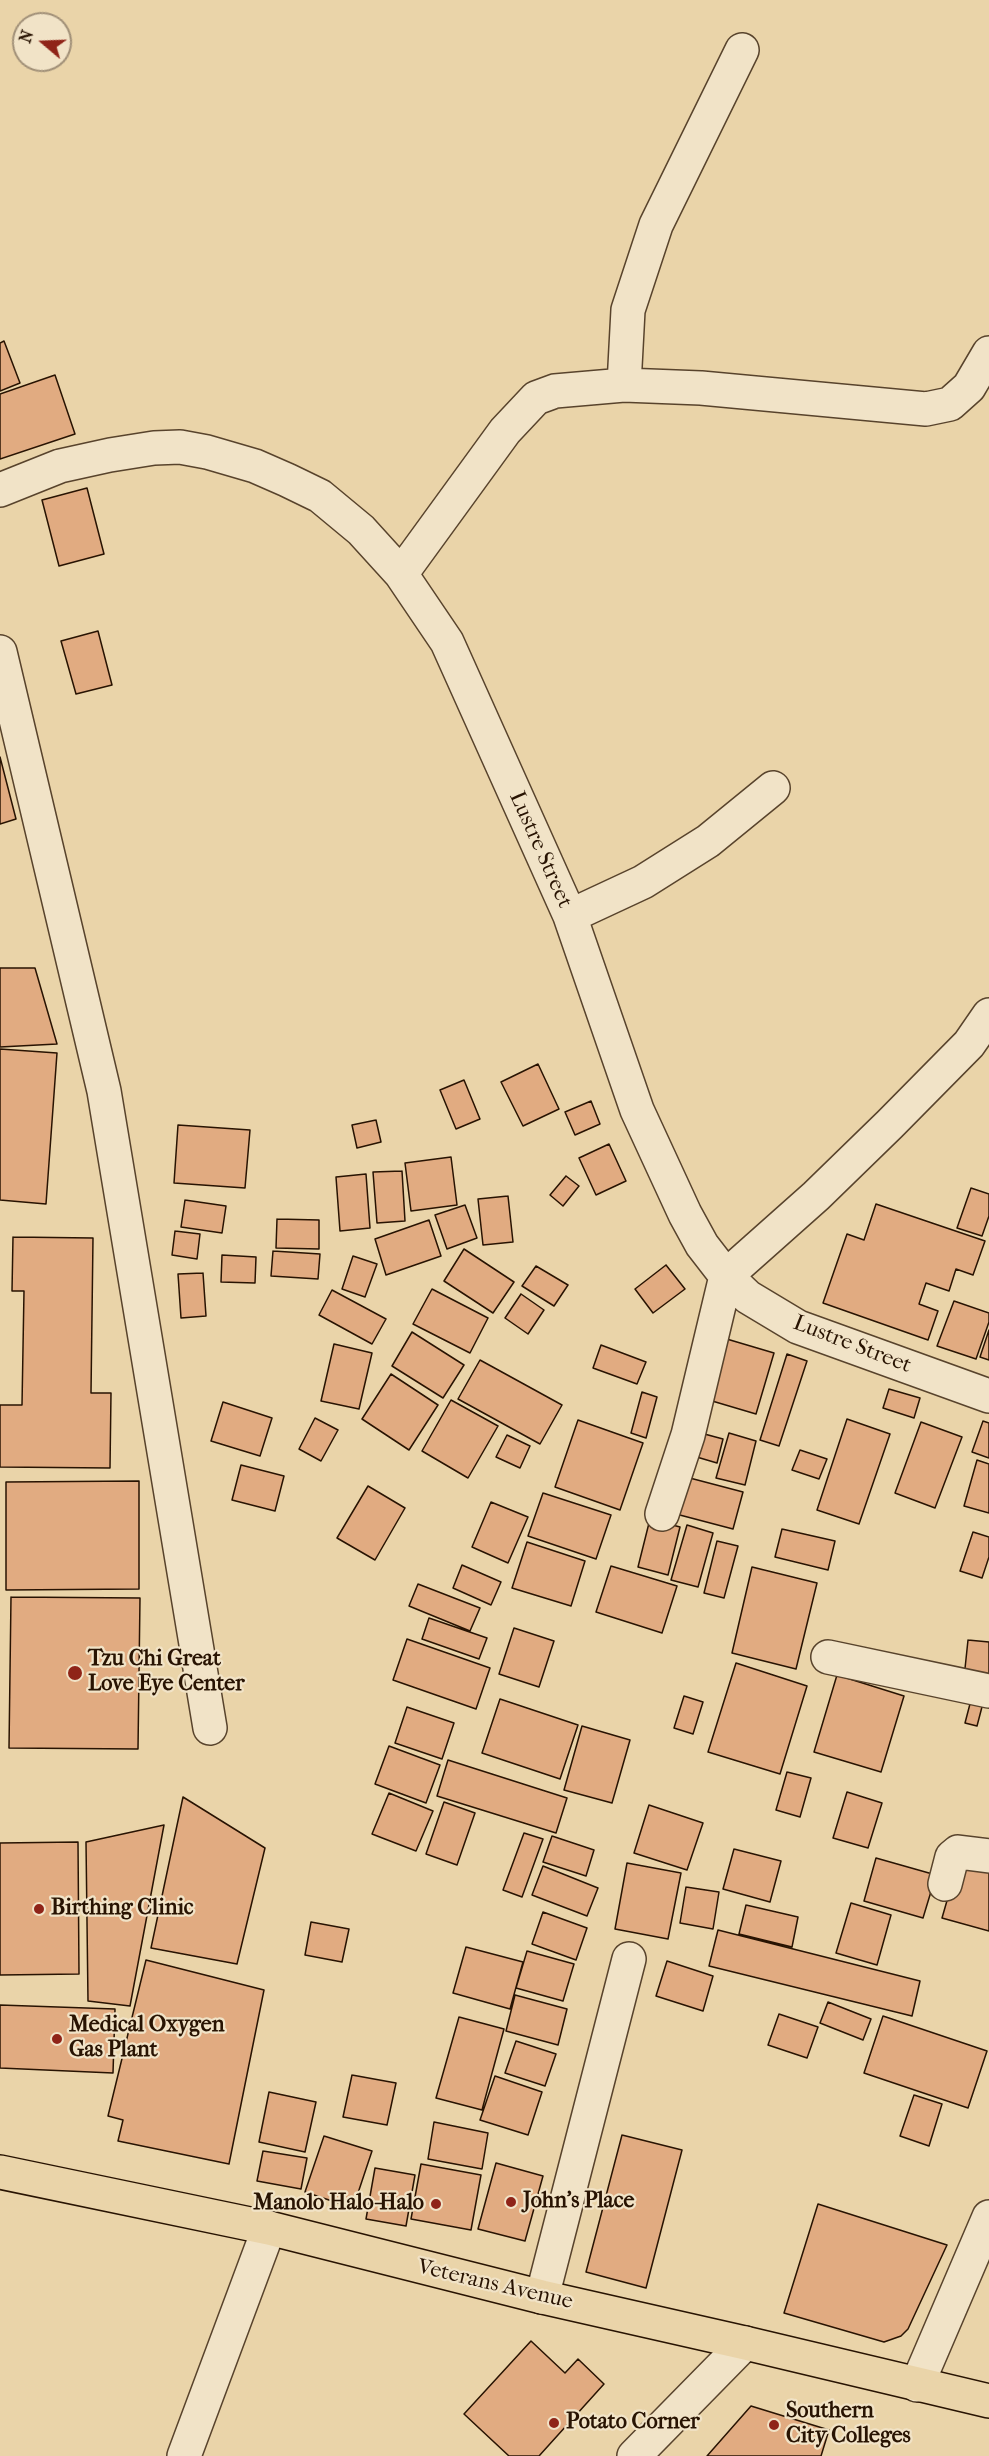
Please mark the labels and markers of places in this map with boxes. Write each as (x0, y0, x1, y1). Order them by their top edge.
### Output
place label: Tzu Chi Great Love Eye Center (88, 1647, 245, 1699)
marker: Tzu Chi Great Love Eye Center (66, 1664, 84, 1682)
place label: Birthing Clinic (51, 1896, 193, 1922)
marker: Birthing Clinic (32, 1902, 46, 1916)
place label: Medical Oxygen Gas Plant (69, 2013, 224, 2064)
marker: Medical Oxygen Gas Plant (50, 2032, 64, 2046)
place label: John's Place (523, 2189, 634, 2215)
place label: Manolo Halo-Halo (253, 2191, 424, 2217)
marker: John's Place (504, 2195, 518, 2209)
marker: Manolo Halo-Halo (429, 2197, 443, 2211)
place label: Southern City Colleges (786, 2399, 911, 2450)
place label: Potato Corner (566, 2410, 700, 2436)
marker: Potato Corner (547, 2416, 561, 2430)
marker: Southern City Colleges (767, 2418, 781, 2432)

